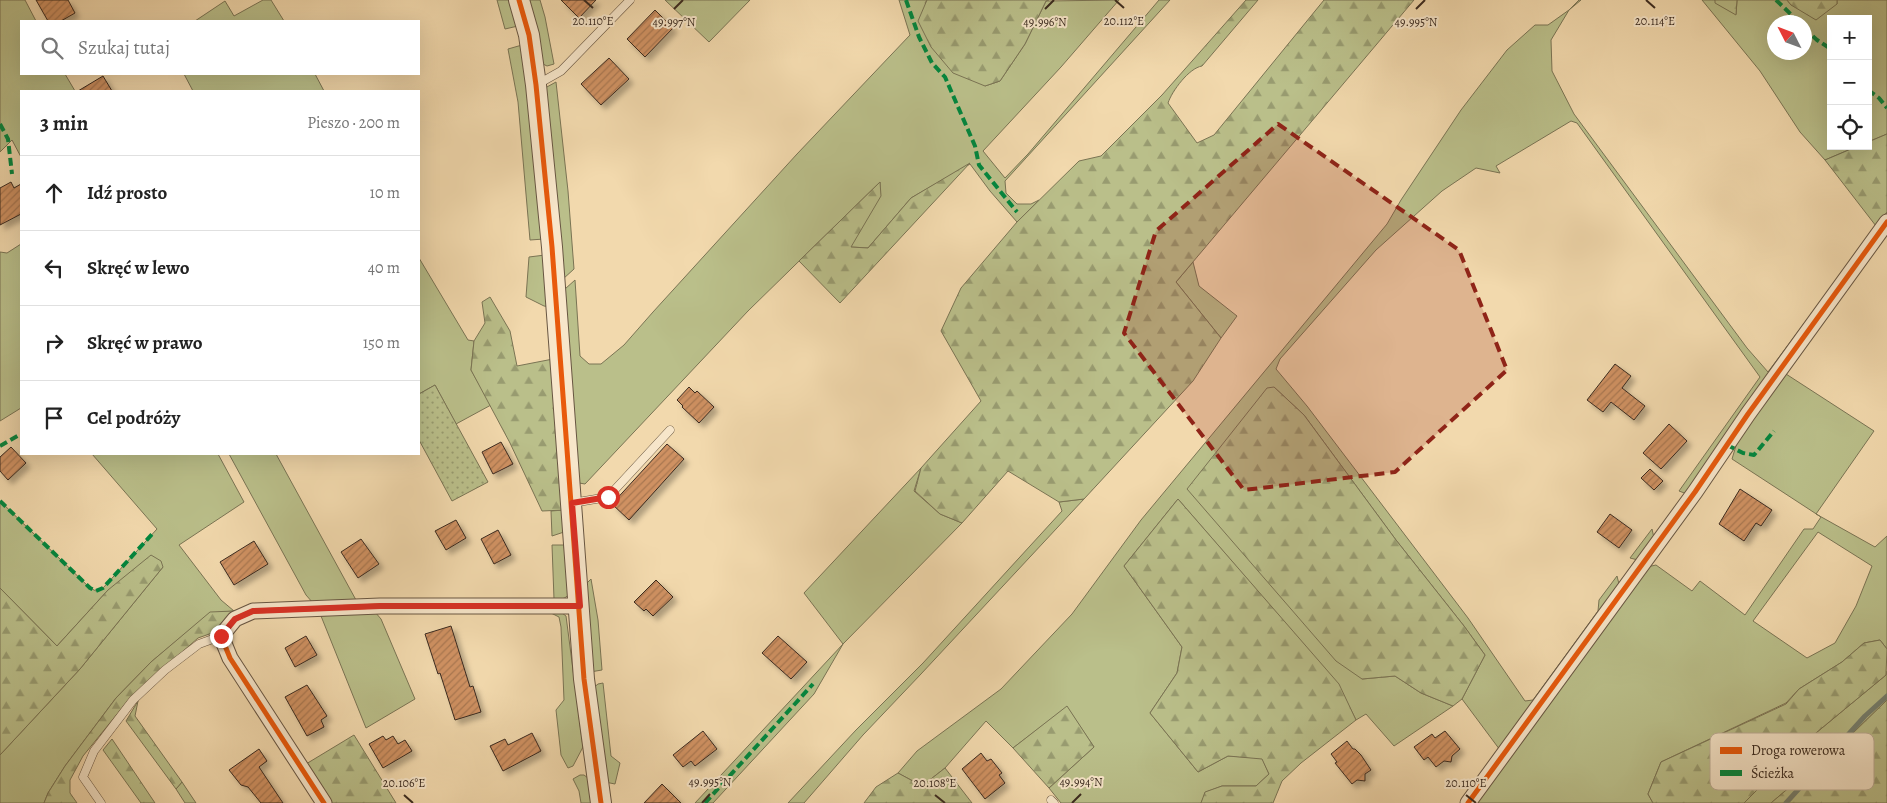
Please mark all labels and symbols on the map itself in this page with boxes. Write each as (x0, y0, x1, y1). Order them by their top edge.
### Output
text: 20.110°E (572, 13, 614, 29)
text: 20.112°E (1104, 13, 1144, 29)
text: 20.114°E (1635, 13, 1675, 29)
text: 49.997°N (653, 14, 696, 30)
text: 49.996°N (1023, 14, 1067, 30)
text: 49.995°N (1395, 14, 1438, 30)
north arrow (1767, 15, 1812, 60)
route start (597, 486, 620, 509)
route end (210, 625, 233, 648)
legend (1710, 733, 1874, 790)
text: Droga rowerowa (1751, 741, 1846, 760)
text: Ścieżka (1751, 764, 1794, 783)
text: 49.995°N (689, 774, 732, 790)
text: 49.994°N (1059, 774, 1103, 790)
text: 20.106°E (383, 775, 425, 791)
text: 20.108°E (914, 775, 956, 791)
text: 20.110°E (1445, 775, 1487, 791)

